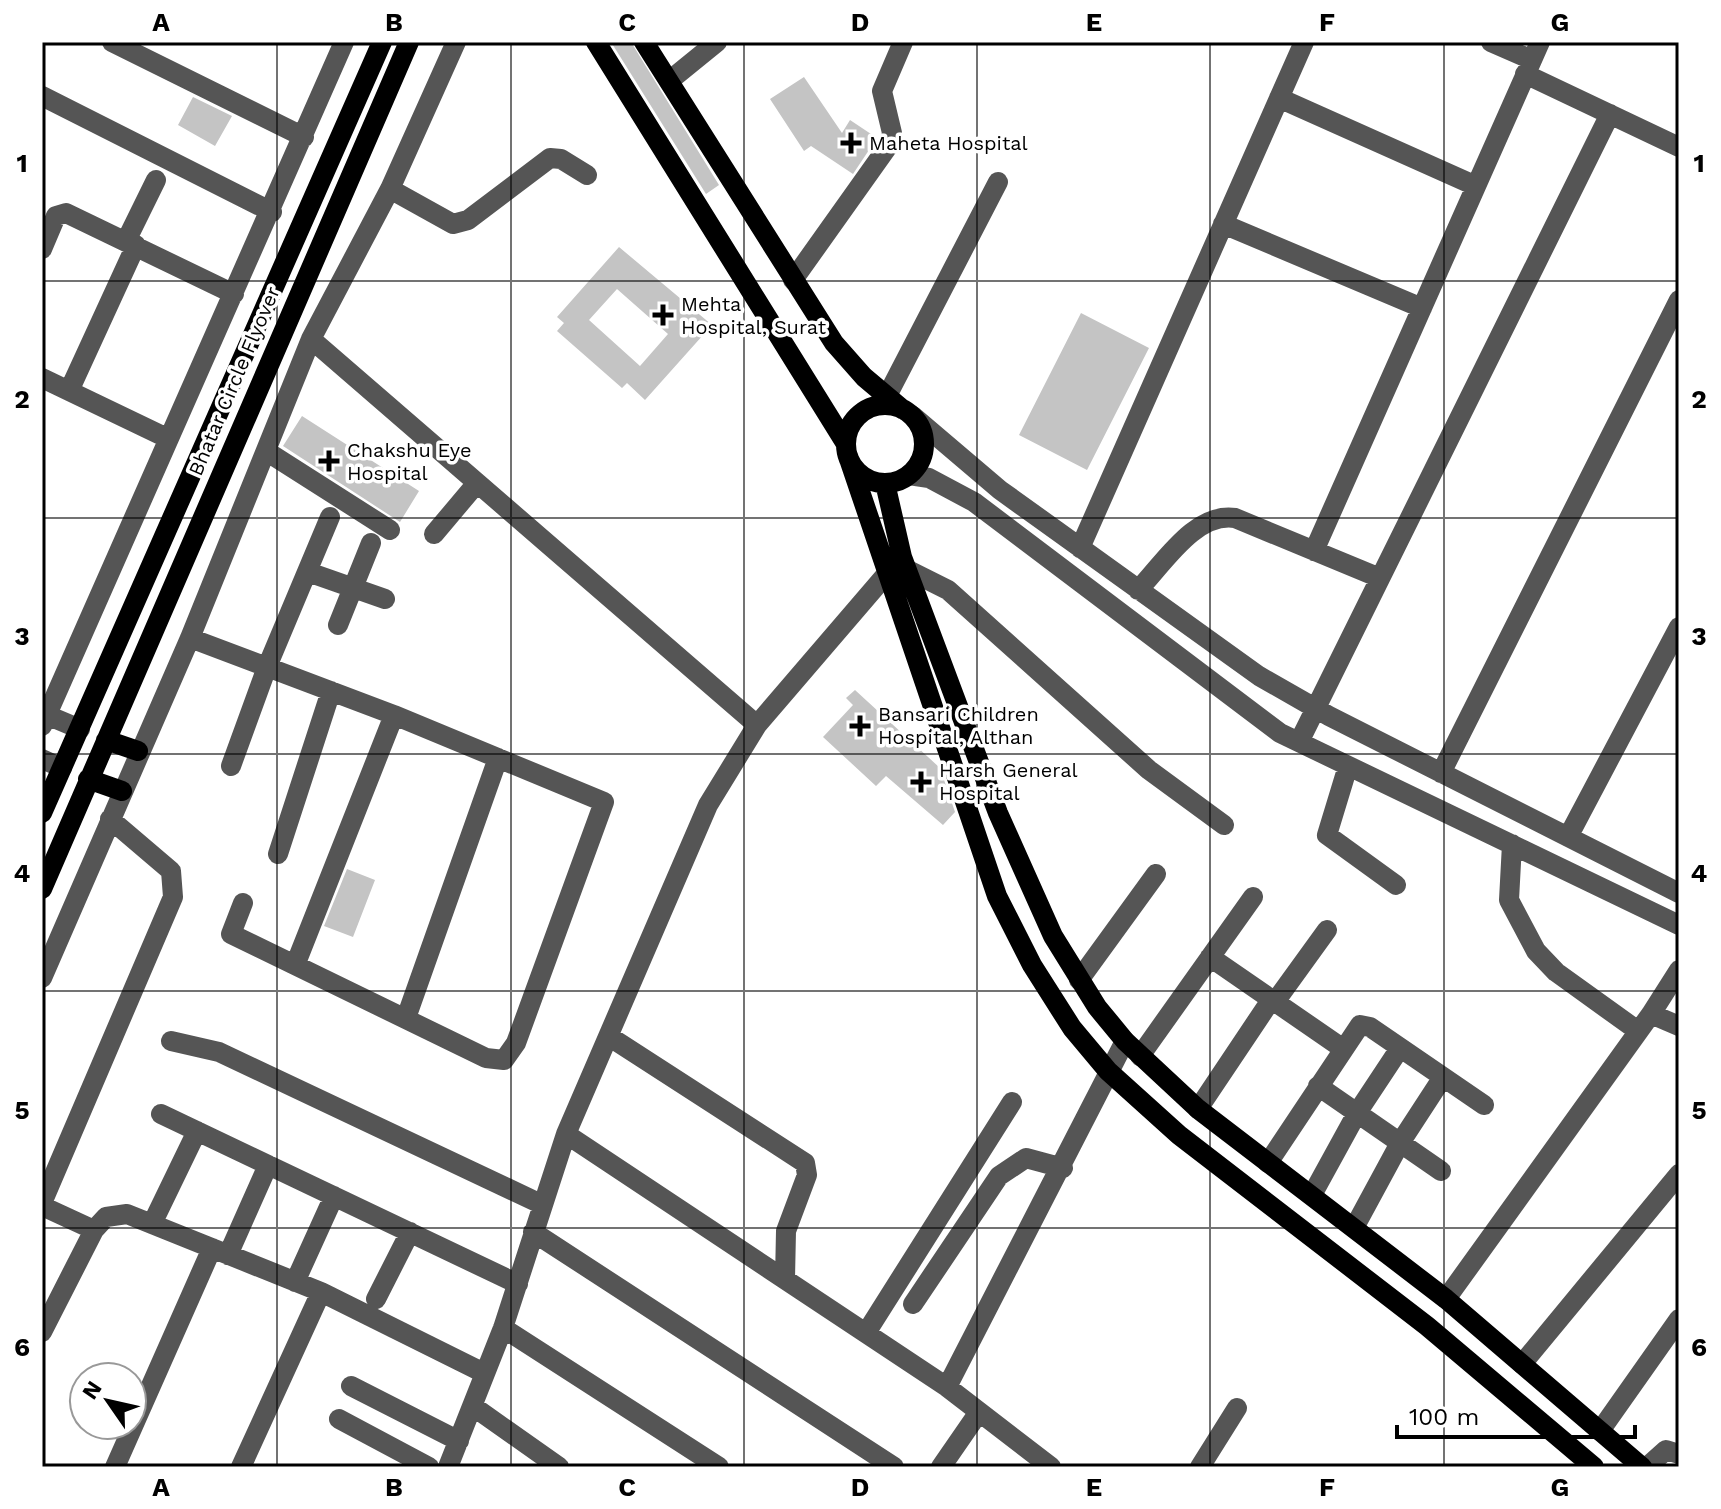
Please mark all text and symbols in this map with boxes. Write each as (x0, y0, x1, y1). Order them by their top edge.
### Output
text: A (152, 7, 170, 37)
text: B (385, 7, 403, 37)
text: C (618, 7, 636, 37)
text: D (851, 7, 869, 37)
text: E (1086, 7, 1102, 37)
text: F (1319, 7, 1335, 37)
text: G (1551, 7, 1569, 37)
place label: Maheta Hospital (869, 131, 1028, 155)
marker: Maheta Hospital (840, 132, 862, 154)
text: 1 (16, 148, 28, 178)
text: 1 (1693, 148, 1705, 178)
street label: Bhatar Circle Flyover (183, 283, 285, 479)
place label: Mehta Hospital, Surat (681, 292, 827, 339)
marker: Mehta Hospital, Surat (652, 304, 674, 326)
text: 2 (14, 384, 30, 414)
text: 2 (1691, 384, 1707, 414)
place label: Chakshu Eye Hospital (347, 438, 472, 485)
marker: Chakshu Eye Hospital (318, 450, 340, 472)
text: 3 (14, 621, 30, 651)
text: 3 (1691, 621, 1707, 651)
place label: Bansari Children Hospital, Althan (878, 702, 1039, 749)
marker: Bansari Children Hospital, Althan (849, 715, 871, 737)
place label: Harsh General Hospital (939, 758, 1078, 805)
marker: Harsh General Hospital (910, 771, 932, 793)
text: 4 (14, 858, 31, 888)
text: 4 (1691, 858, 1708, 888)
text: 5 (14, 1095, 30, 1125)
text: 5 (1691, 1095, 1707, 1125)
text: 6 (14, 1332, 30, 1362)
text: 6 (1691, 1332, 1707, 1362)
north arrow (68, 1361, 148, 1441)
text: N (77, 1376, 107, 1404)
scale bar (1397, 1389, 1635, 1439)
text: 100 m (1409, 1403, 1479, 1431)
text: A (152, 1472, 170, 1502)
text: B (385, 1472, 403, 1502)
text: C (618, 1472, 636, 1502)
text: D (851, 1472, 869, 1502)
text: E (1086, 1472, 1102, 1502)
text: F (1319, 1472, 1335, 1502)
text: G (1551, 1472, 1569, 1502)

